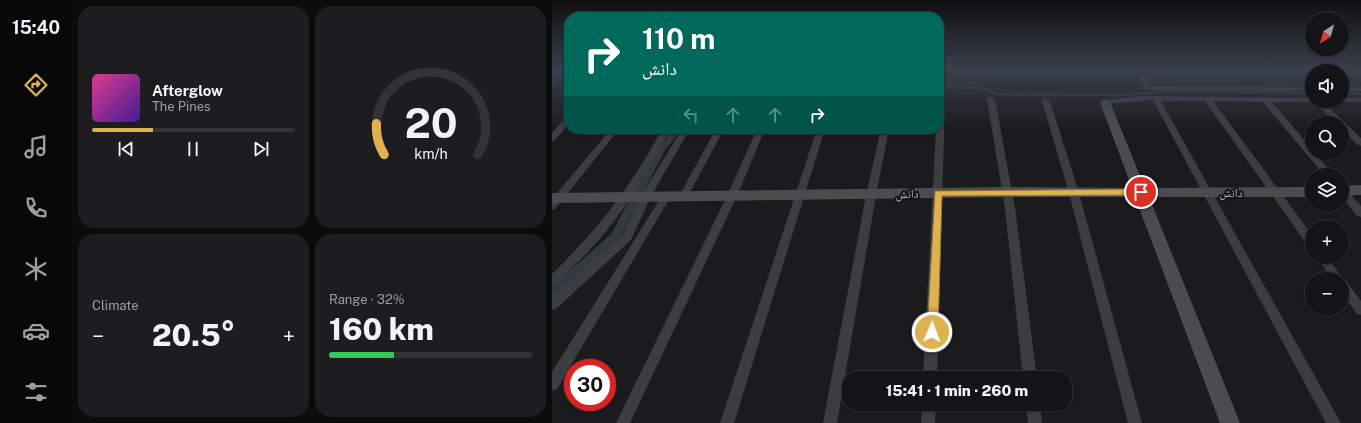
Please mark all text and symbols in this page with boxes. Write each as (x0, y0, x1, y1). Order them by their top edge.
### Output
north arrow (1305, 12, 1349, 56)
map controls (1305, 12, 1349, 316)
text: 15:40 (12, 17, 60, 38)
text: 110 m (642, 22, 715, 55)
icon: right (576, 28, 628, 80)
text: دانش (642, 58, 677, 79)
button: sound (1305, 64, 1349, 108)
icon: directions (22, 71, 50, 99)
text: Afterglow (152, 82, 223, 99)
text: 20 (404, 98, 457, 147)
text: The Pines (152, 99, 211, 114)
icon: left (680, 104, 702, 126)
icon: ahead (722, 104, 744, 126)
icon: ahead (764, 104, 786, 126)
icon: right (806, 104, 828, 126)
button: search (1305, 116, 1349, 160)
icon: music (22, 133, 50, 161)
icon: previous (115, 138, 137, 160)
icon: pause (182, 138, 204, 160)
icon: next (250, 138, 272, 160)
text: km/h (414, 144, 447, 161)
button: layers (1305, 168, 1349, 212)
pin (1124, 175, 1158, 209)
icon: arrive (1130, 181, 1152, 203)
street label: دانش (1219, 186, 1243, 200)
street label: دانش (895, 187, 919, 201)
icon: phone (22, 194, 50, 222)
button: + (1305, 220, 1349, 264)
icon: climate (22, 255, 50, 283)
button: − (1305, 272, 1349, 316)
text: Range · 32% (329, 292, 404, 307)
text: Climate (92, 298, 139, 313)
text: 160 km (329, 311, 434, 347)
position arrow (911, 311, 953, 353)
icon: car (22, 317, 50, 345)
text: 20.5° (152, 317, 235, 353)
text: − (92, 323, 104, 349)
text: + (283, 323, 295, 349)
speed limit sign: 30 (564, 359, 616, 411)
icon: filters (22, 378, 50, 406)
text: 15:41 · 1 min · 260 m (886, 382, 1028, 399)

